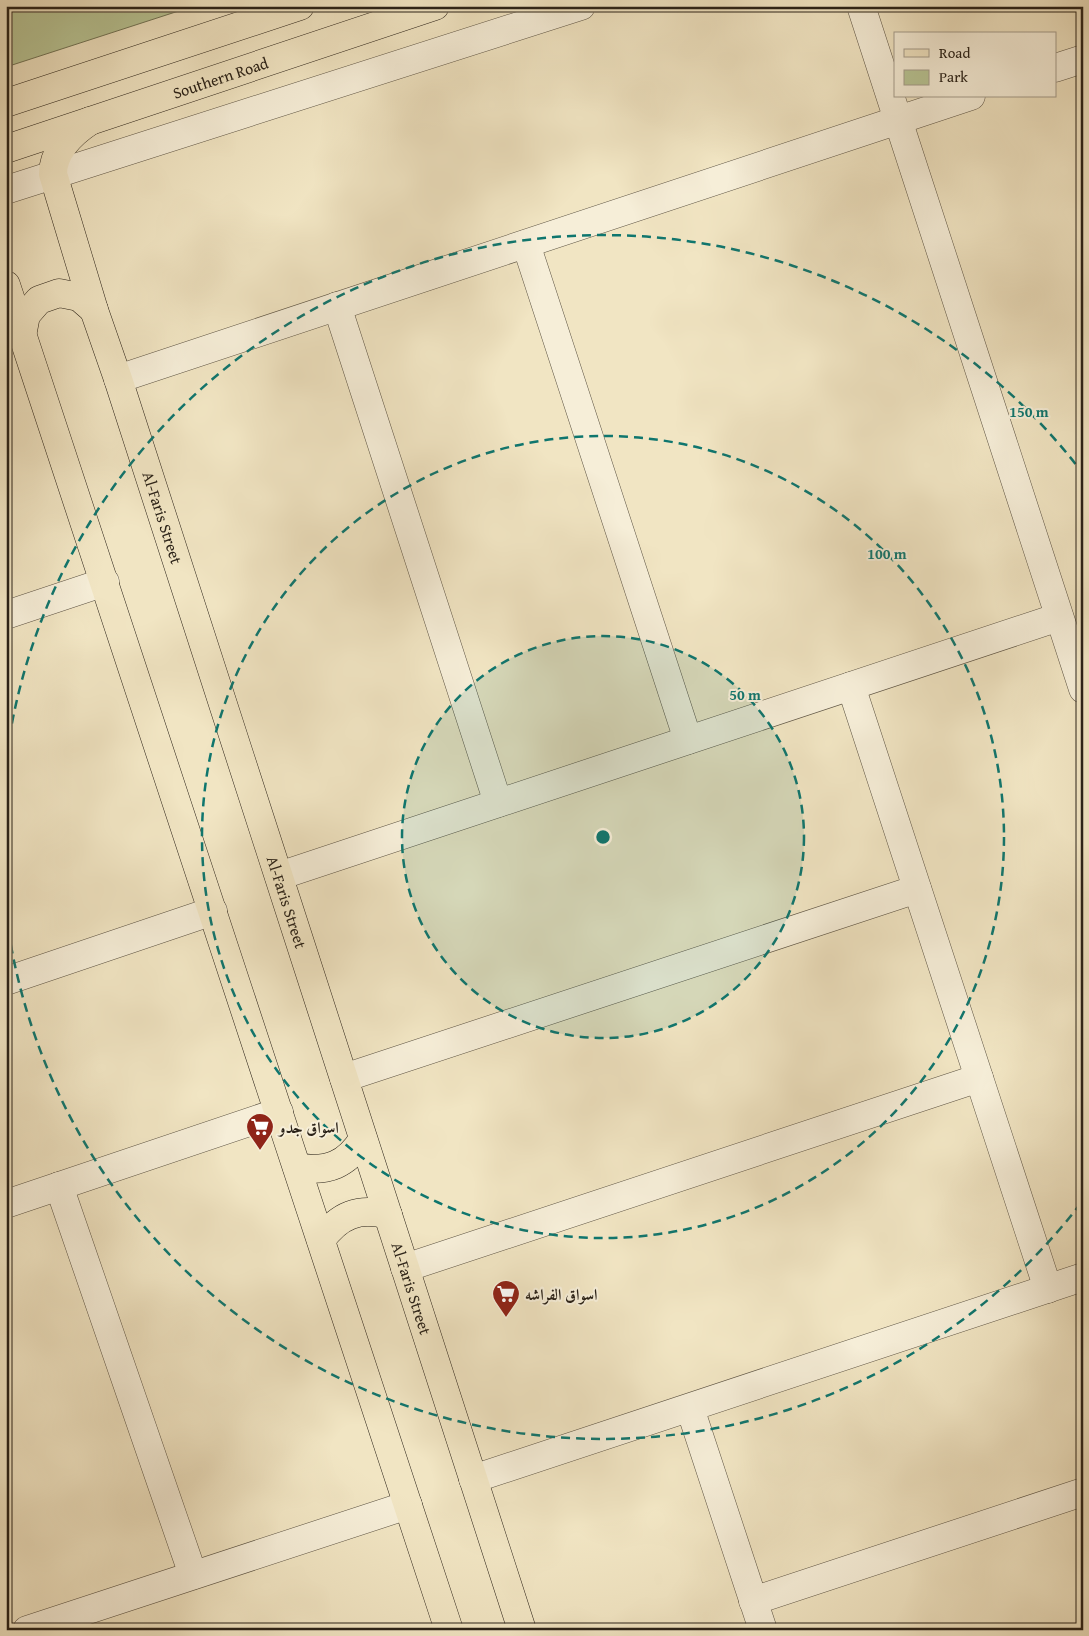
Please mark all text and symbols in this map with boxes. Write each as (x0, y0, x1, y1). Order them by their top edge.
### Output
legend (894, 32, 1056, 98)
text: Road (939, 42, 970, 63)
street label: Southern Road (169, 50, 272, 105)
text: Park (939, 66, 968, 87)
text: 150 m (1009, 401, 1049, 422)
street label: Al-Faris Street (137, 468, 189, 567)
text: 100 m (867, 543, 907, 564)
text: 50 m (729, 684, 761, 705)
centre of rings (594, 828, 612, 846)
street label: Al-Faris Street (261, 853, 313, 952)
supermarket icon: اسواق جدو (245, 1112, 275, 1151)
place label: اسواق جدو (277, 1115, 339, 1139)
street label: Al-Faris Street (386, 1239, 438, 1338)
supermarket icon: اسواق الفراشه (491, 1279, 521, 1318)
place label: اسواق الفراشه (525, 1282, 598, 1306)

